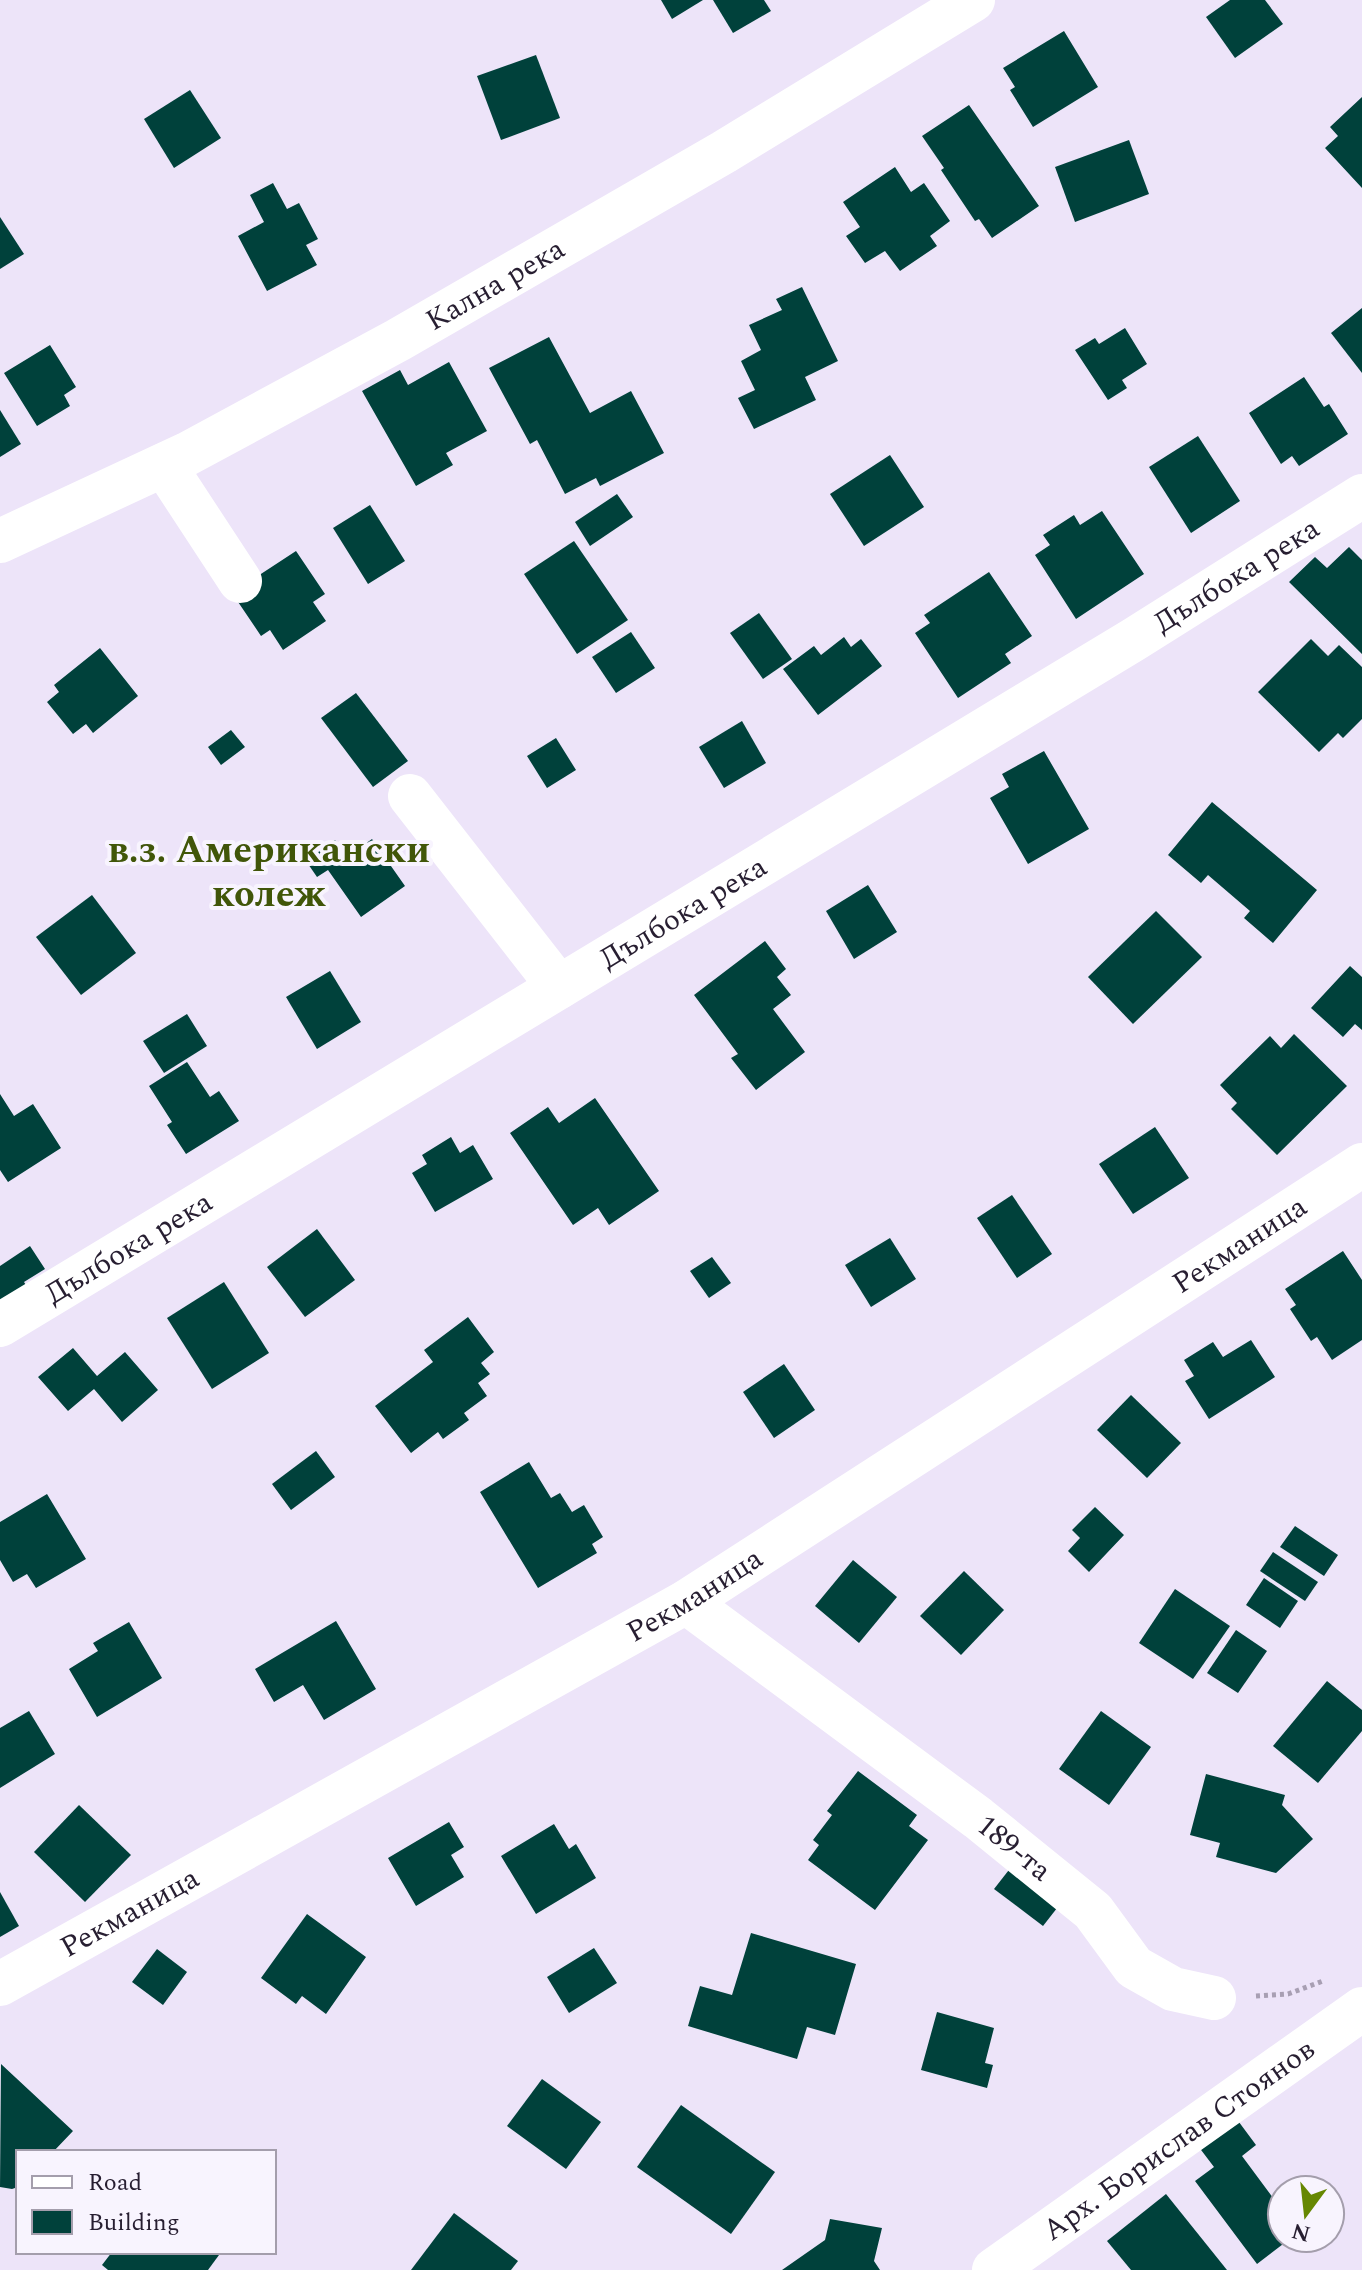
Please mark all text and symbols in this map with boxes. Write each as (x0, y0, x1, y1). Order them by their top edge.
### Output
street label: Кална река (417, 226, 574, 343)
street label: Дълбока река (1145, 506, 1329, 646)
district label: в.з. Американски колеж (108, 822, 430, 924)
street label: Дълбока река (591, 844, 776, 981)
street label: Дълбока река (36, 1180, 222, 1317)
street label: Рекманица (1163, 1184, 1317, 1306)
street label: Рекманица (618, 1536, 773, 1655)
street label: 189-та (966, 1803, 1062, 1893)
street label: Рекманица (52, 1855, 208, 1970)
street label: Арх. Борислав Стоянов (1033, 2027, 1325, 2253)
legend (16, 2150, 276, 2254)
text: Road (88, 2165, 142, 2201)
north arrow (1266, 2174, 1346, 2254)
text: Building (88, 2205, 180, 2241)
text: N (1288, 2214, 1314, 2250)

